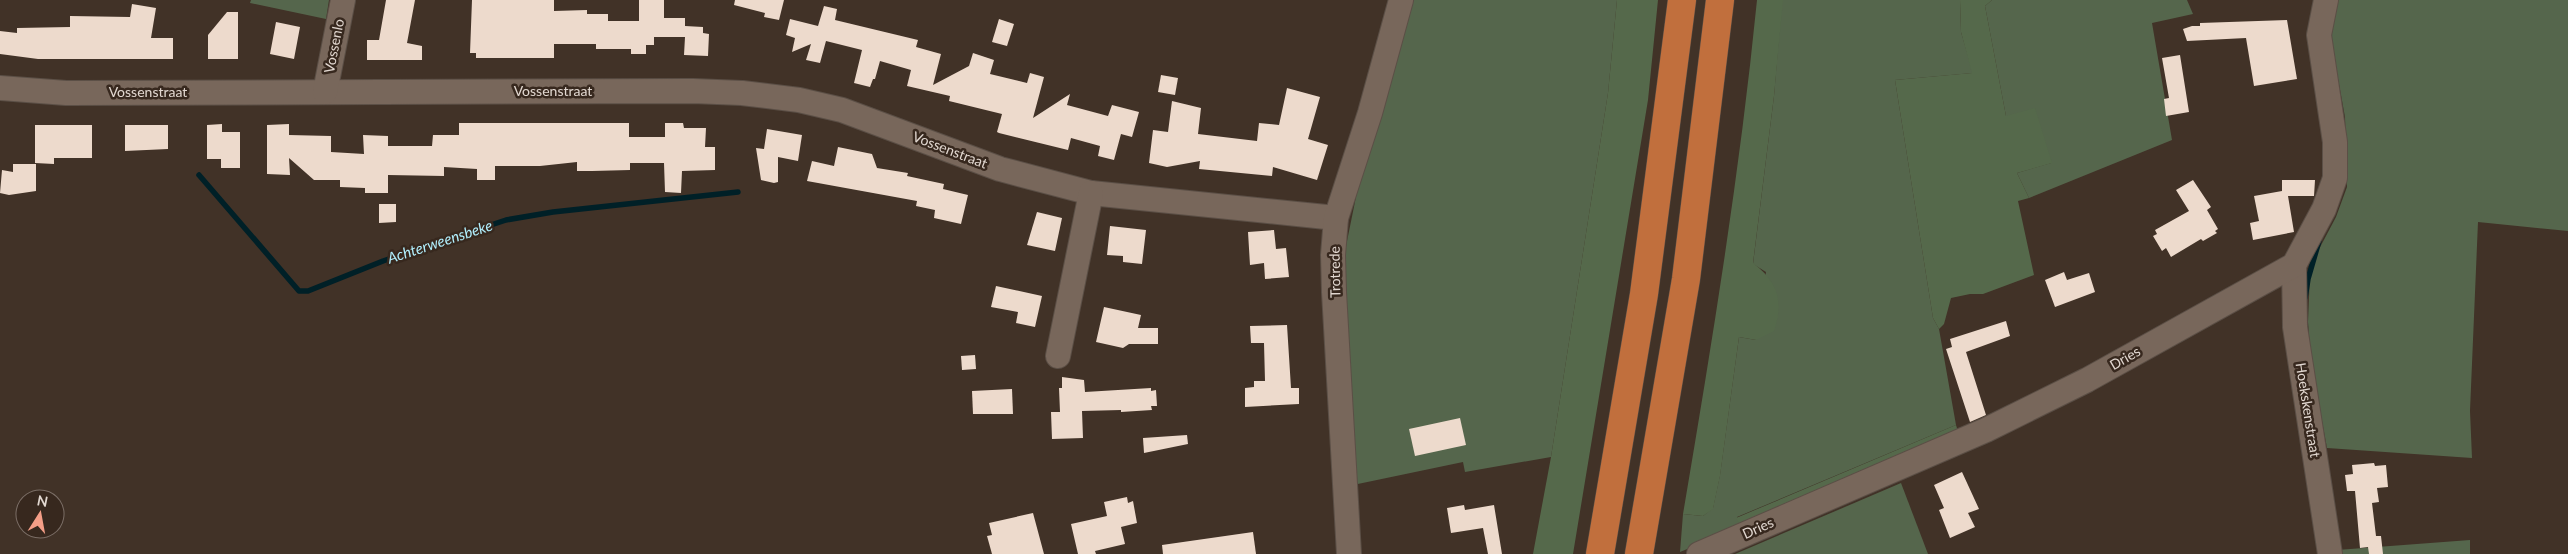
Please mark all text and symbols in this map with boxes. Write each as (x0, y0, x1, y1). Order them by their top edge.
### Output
street label: Vossenlo (320, 17, 347, 74)
street label: Vossenstraat (514, 82, 592, 99)
street label: Vossenstraat (109, 83, 187, 100)
street label: Vossenstraat (910, 128, 990, 172)
water label: Achterweensbeke (384, 216, 494, 267)
street label: Trotrede (1326, 246, 1343, 298)
street label: Dries (2106, 342, 2143, 373)
street label: Hoekskenstraat (2293, 361, 2324, 459)
north arrow (15, 489, 65, 539)
text: N (36, 491, 49, 510)
street label: Dries (1740, 513, 1776, 542)

